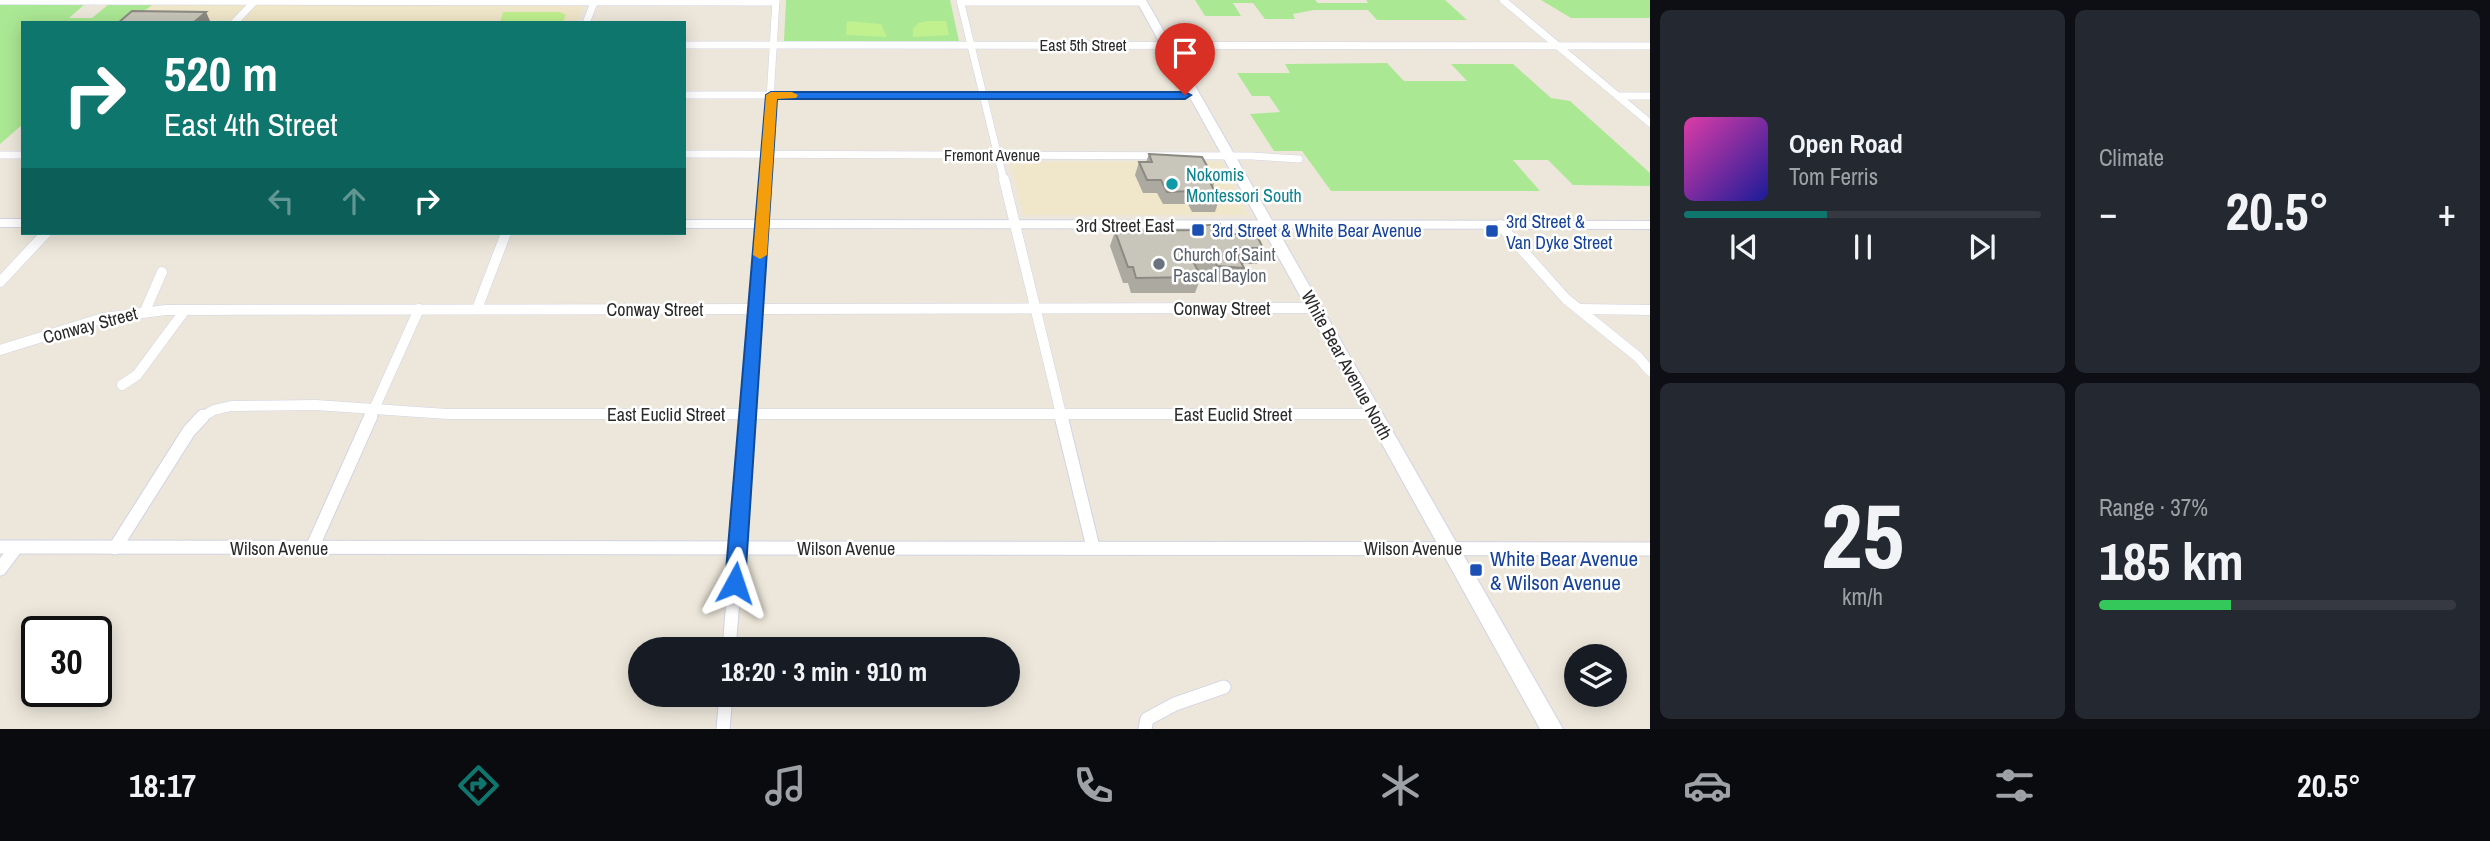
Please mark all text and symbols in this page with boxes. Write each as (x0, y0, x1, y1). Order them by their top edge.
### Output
pin (1155, 23, 1215, 95)
street label: East 5th Street (1040, 34, 1127, 56)
icon: arrive (1166, 34, 1204, 72)
text: 520 m (164, 40, 278, 106)
icon: right (49, 49, 140, 140)
text: East 4th Street (164, 103, 338, 146)
text: Open Road (1789, 126, 1903, 161)
text: Climate (2099, 142, 2164, 173)
street label: Fremont Avenue (944, 144, 1040, 166)
text: Tom Ferris (1789, 161, 1878, 192)
place label: Nokomis Montessori South (1186, 162, 1302, 208)
marker: Nokomis Montessori South (1164, 176, 1180, 192)
text: 20.5° (2226, 176, 2329, 246)
icon: left (262, 182, 300, 220)
icon: ahead (335, 182, 373, 220)
icon: right (408, 182, 446, 220)
text: − (2099, 187, 2117, 238)
text: + (2438, 187, 2456, 238)
place label: 3rd Street & Van Dyke Street (1506, 209, 1612, 255)
street label: 3rd Street East (1076, 213, 1174, 238)
place label: 3rd Street & White Bear Avenue (1212, 218, 1422, 243)
marker: 3rd Street & White Bear Avenue (1190, 222, 1206, 238)
marker: 3rd Street & Van Dyke Street (1484, 223, 1500, 239)
icon: previous (1725, 228, 1763, 266)
icon: pause (1844, 228, 1882, 266)
icon: next (1963, 228, 2001, 266)
place label: Church of Saint Pascal Baylon (1173, 242, 1276, 288)
marker: Church of Saint Pascal Baylon (1151, 256, 1167, 272)
street label: White Bear Avenue North (1296, 286, 1398, 444)
street label: Conway Street (1174, 296, 1270, 321)
street label: Conway Street (607, 297, 703, 322)
street label: Conway Street (40, 300, 140, 350)
street label: East Euclid Street (607, 402, 725, 427)
street label: East Euclid Street (1174, 402, 1292, 427)
text: 25 (1821, 474, 1904, 596)
text: Range · 37% (2099, 492, 2208, 523)
text: 185 km (2099, 526, 2244, 596)
street label: Wilson Avenue (230, 536, 328, 561)
street label: Wilson Avenue (797, 536, 895, 561)
street label: Wilson Avenue (1364, 536, 1462, 561)
place label: White Bear Avenue & Wilson Avenue (1490, 544, 1638, 597)
position arrow (698, 546, 772, 620)
marker: White Bear Avenue & Wilson Avenue (1468, 562, 1484, 578)
text: km/h (1842, 581, 1883, 612)
speed limit sign: 30 (21, 616, 112, 707)
map controls (1564, 644, 1627, 707)
button: layers (1564, 644, 1627, 707)
text: 18:20 · 3 min · 910 m (721, 654, 927, 689)
icon: directions (454, 761, 503, 810)
icon: music (761, 761, 810, 810)
icon: phone (1069, 761, 1118, 810)
icon: climate (1376, 761, 1425, 810)
icon: car (1683, 761, 1732, 810)
icon: filters (1990, 761, 2039, 810)
text: 18:17 (129, 764, 196, 807)
text: 20.5° (2297, 764, 2361, 807)

